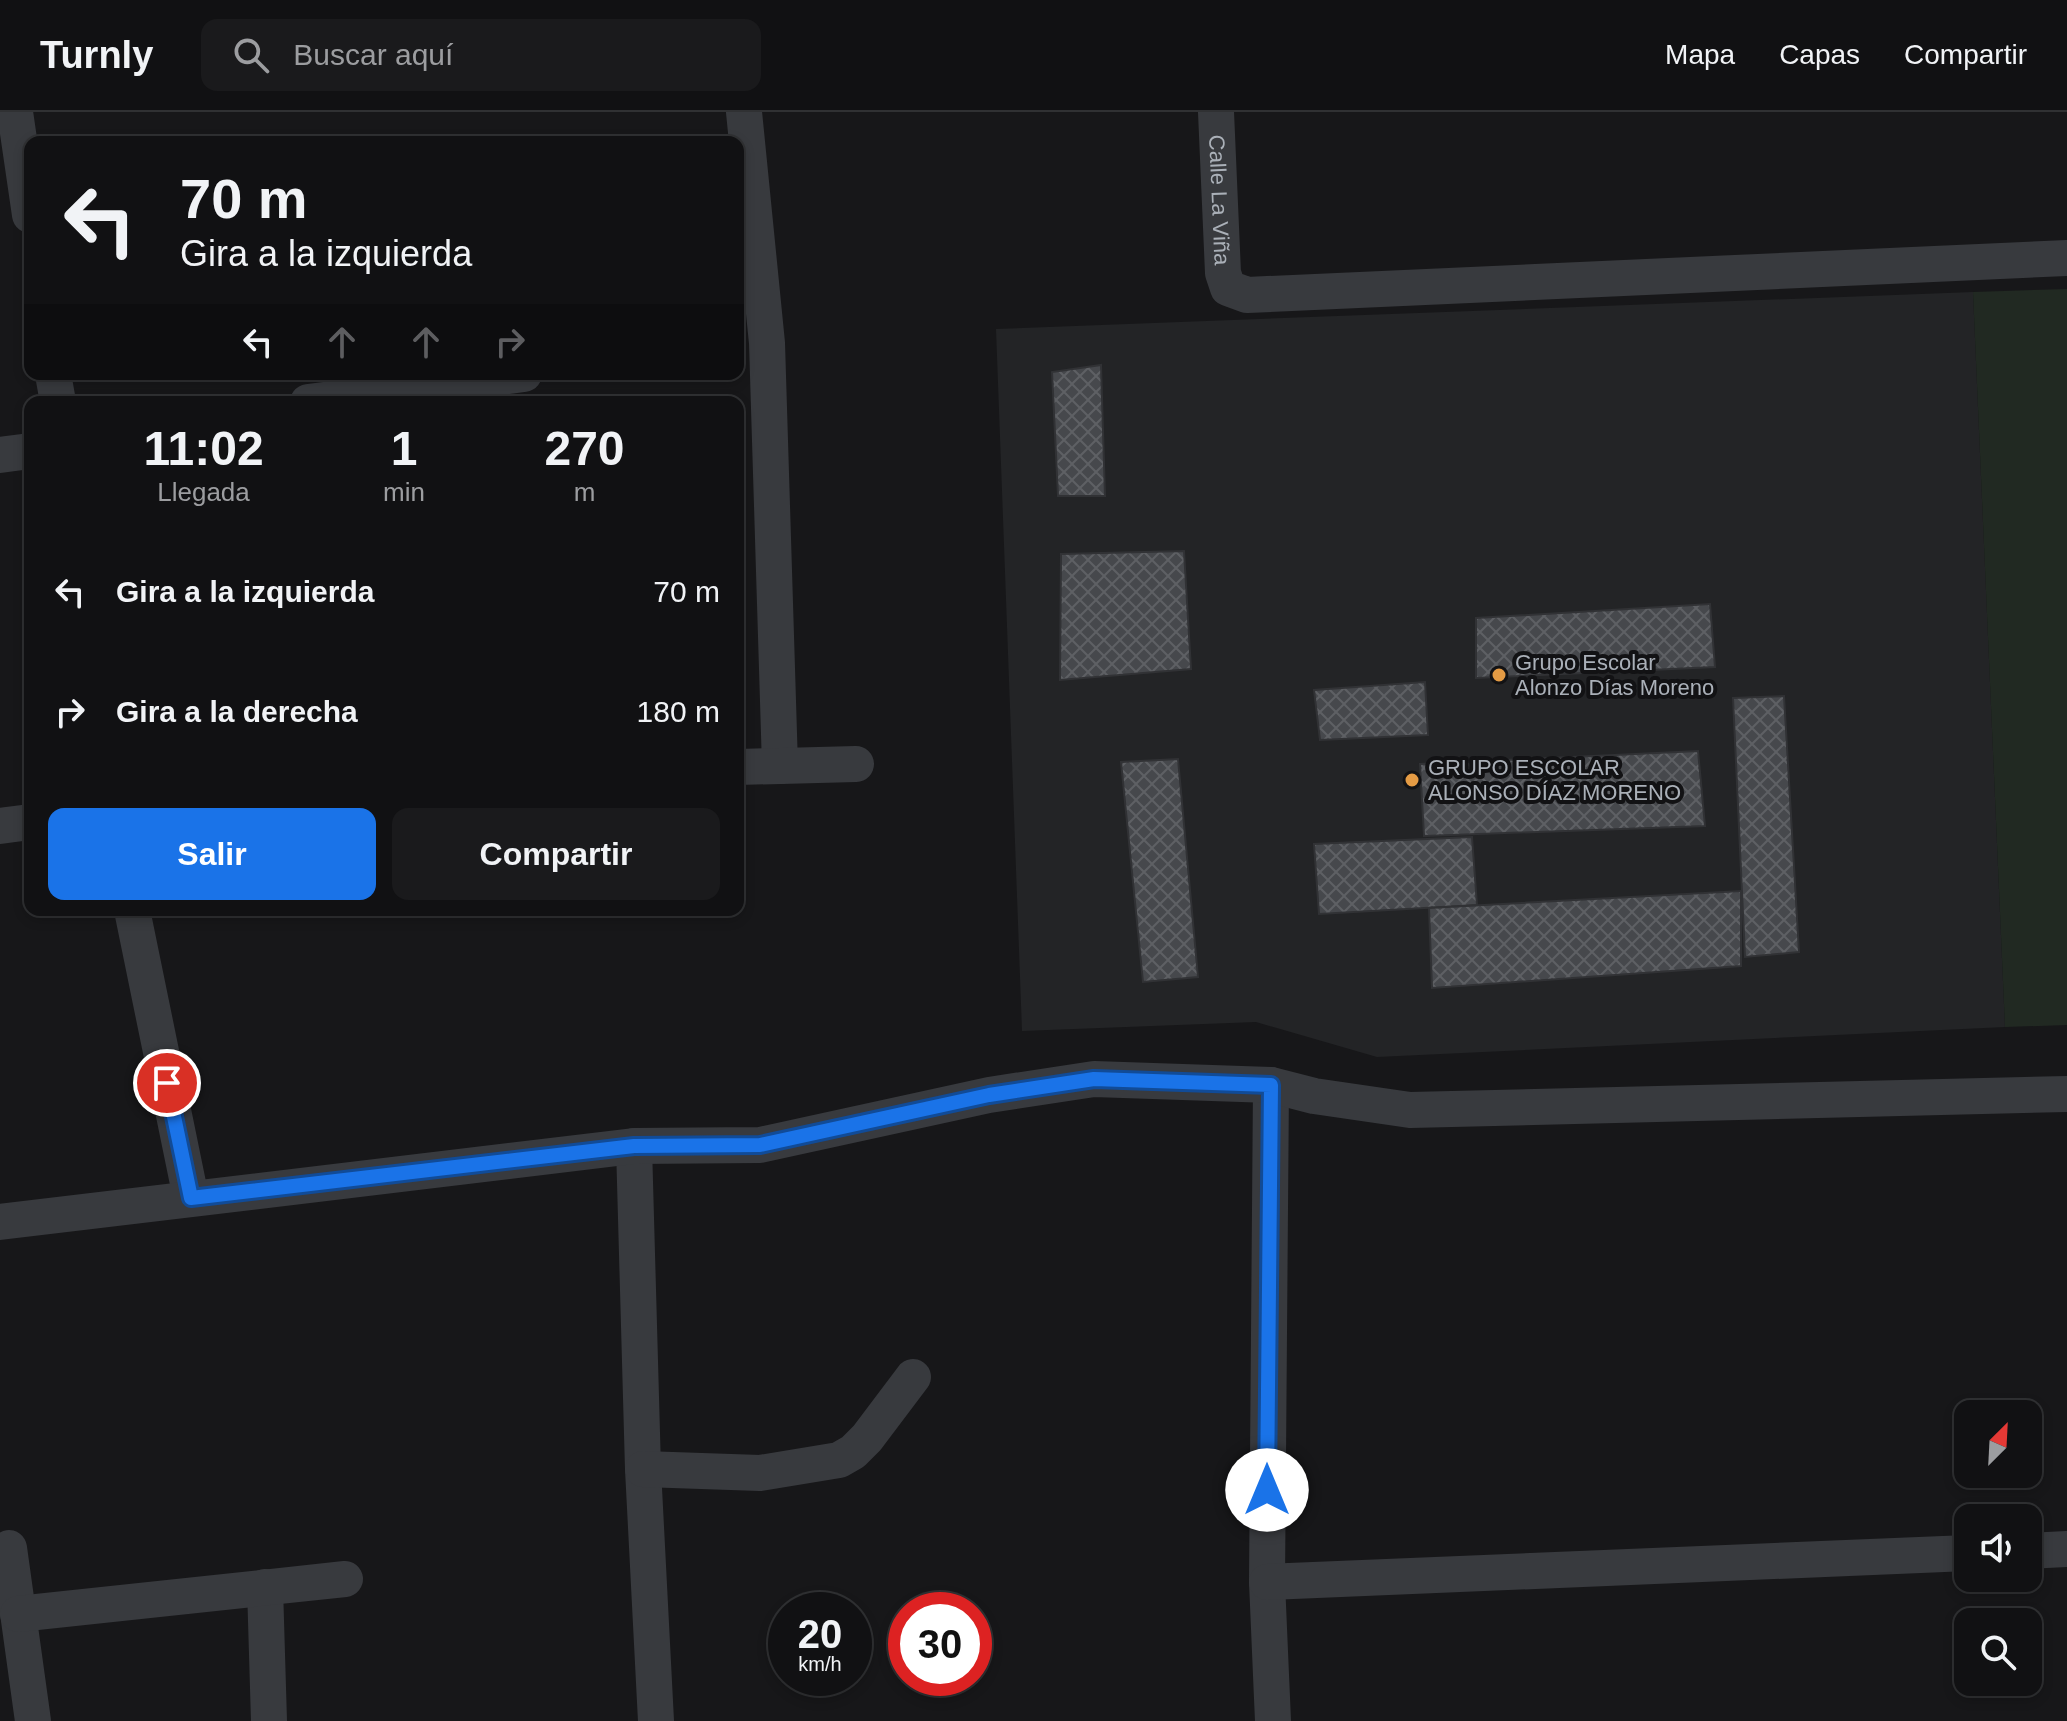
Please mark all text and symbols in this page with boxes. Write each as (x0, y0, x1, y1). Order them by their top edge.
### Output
search box (201, 19, 761, 91)
icon: search (229, 33, 273, 77)
text: Turnly (40, 34, 153, 76)
text: Buscar aquí (293, 38, 453, 71)
text: Mapa (1665, 39, 1735, 70)
text: Capas (1779, 39, 1860, 70)
text: Compartir (1904, 39, 2027, 70)
street label: Calle La Viña (1204, 134, 1235, 266)
text: 70 m (180, 167, 308, 230)
icon: left (48, 168, 152, 272)
text: Gira a la izquierda (180, 233, 472, 274)
icon: left (236, 320, 280, 364)
icon: ahead (320, 320, 364, 364)
icon: ahead (404, 320, 448, 364)
icon: right (488, 320, 532, 364)
text: 11:02 (143, 422, 264, 475)
text: 1 (391, 422, 417, 475)
text: 270 (544, 422, 625, 475)
text: Llegada (157, 477, 250, 507)
text: min (383, 477, 425, 507)
text: m (574, 477, 595, 507)
icon: left (48, 570, 92, 614)
text: Gira a la izquierda (116, 575, 374, 608)
text: 70 m (653, 575, 720, 608)
place label: Grupo Escolar Alonzo Días Moreno (1515, 650, 1714, 700)
marker: Grupo Escolar Alonzo Días Moreno (1490, 666, 1508, 684)
icon: right (48, 690, 92, 734)
text: Gira a la derecha (116, 695, 358, 728)
text: 180 m (637, 695, 720, 728)
place label: GRUPO ESCOLAR ALONSO DÍAZ MORENO (1428, 755, 1681, 805)
marker: GRUPO ESCOLAR ALONSO DÍAZ MORENO (1403, 771, 1421, 789)
button: Salir (48, 808, 376, 900)
button: Compartir (392, 808, 720, 900)
pin (133, 1049, 201, 1117)
icon: arrive (145, 1061, 189, 1105)
north arrow (1954, 1400, 2042, 1488)
map controls (1954, 1400, 2042, 1696)
position arrow (1225, 1448, 1309, 1532)
button: sound (1954, 1504, 2042, 1592)
speed limit sign: 30 (888, 1592, 992, 1696)
button: search (1954, 1608, 2042, 1696)
text: 20 (798, 1612, 842, 1656)
text: km/h (798, 1653, 842, 1675)

